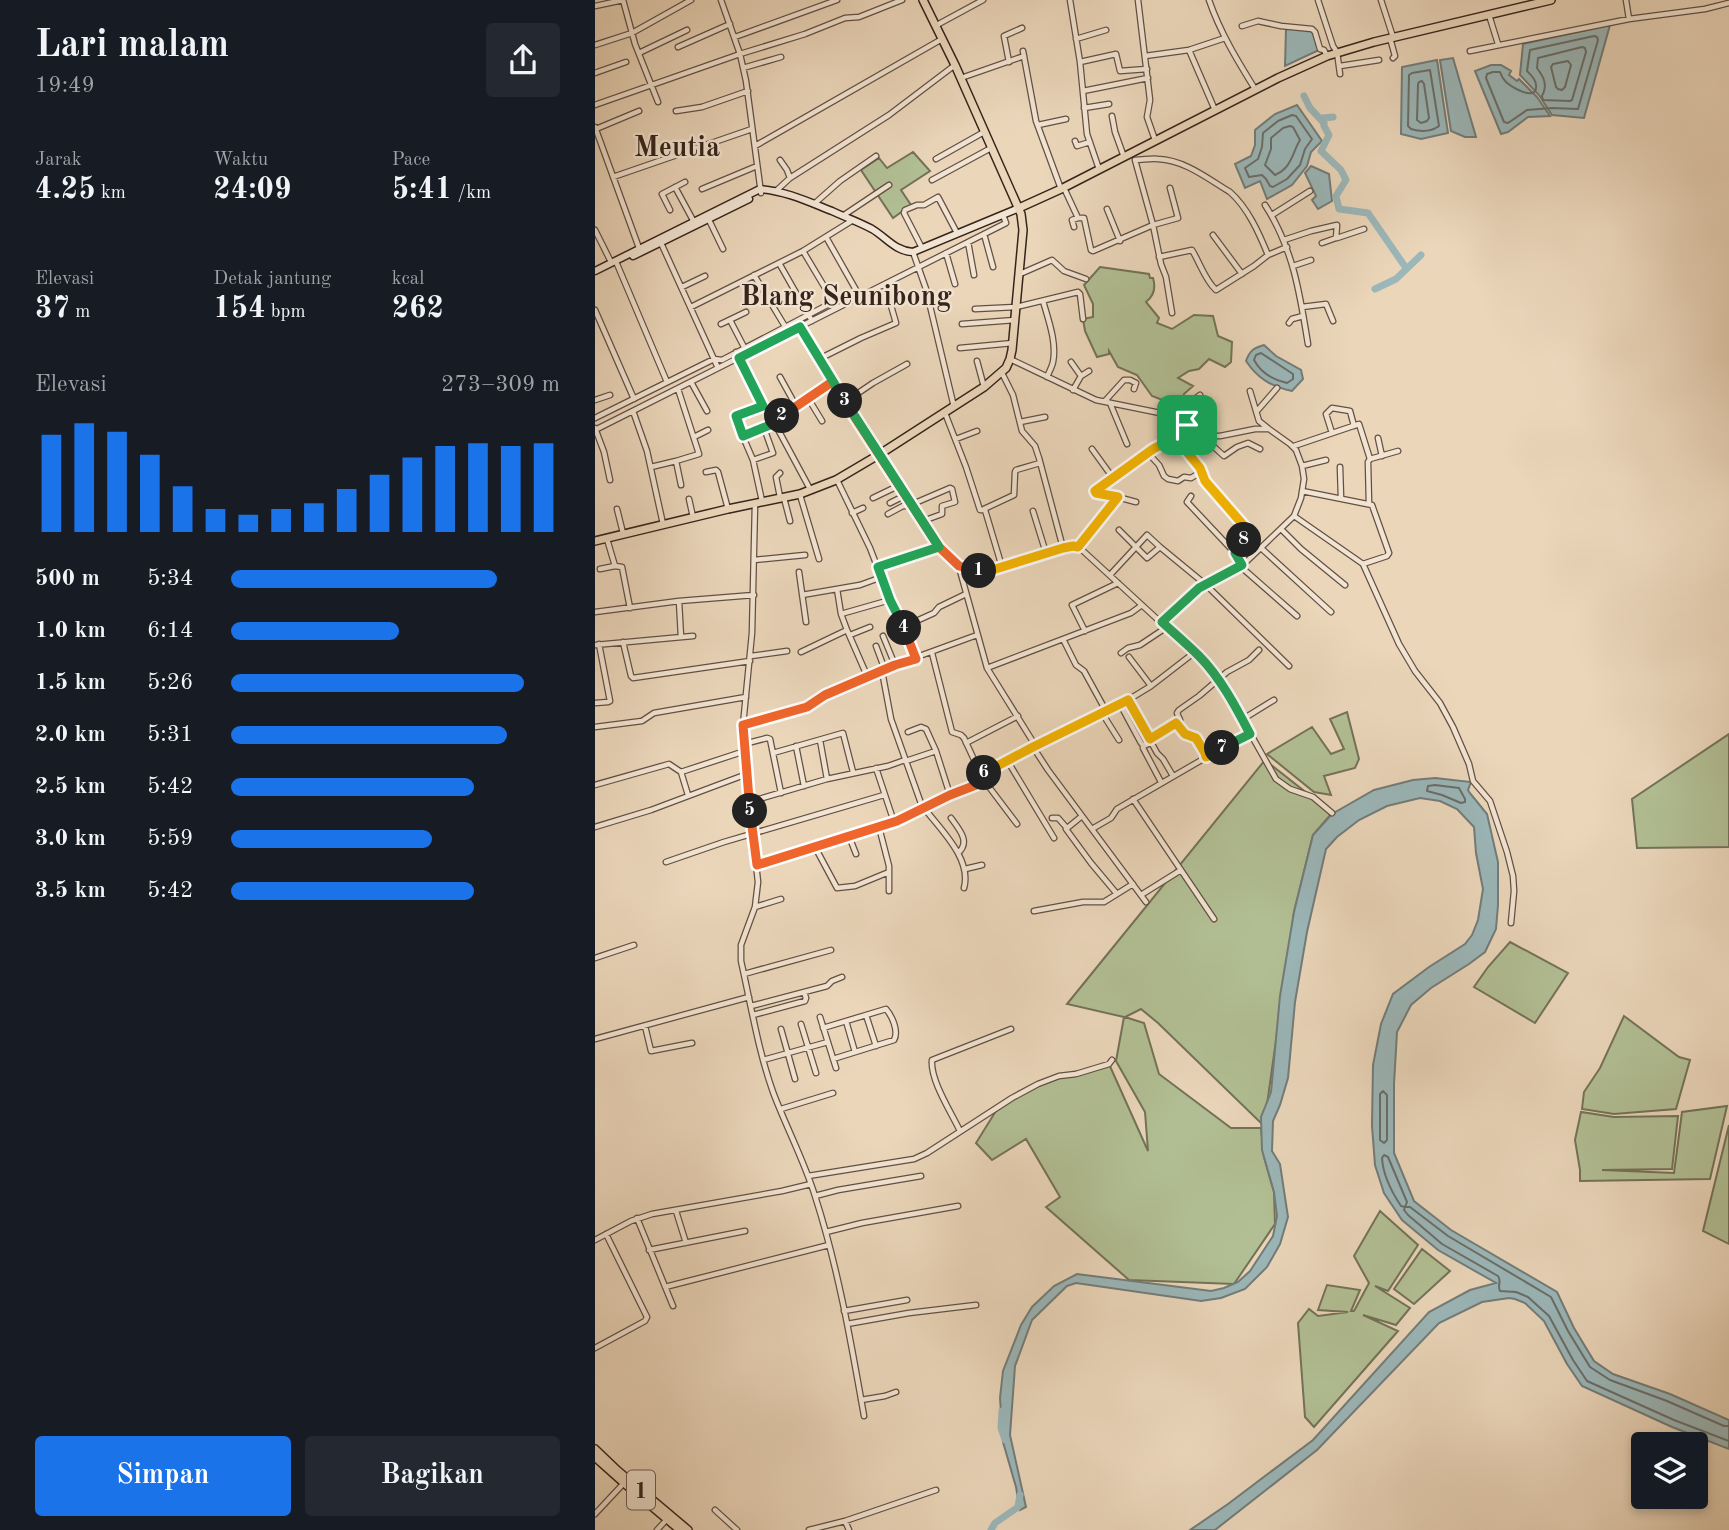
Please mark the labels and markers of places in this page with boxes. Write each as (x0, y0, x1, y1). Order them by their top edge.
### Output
pin: 3 (827, 384, 863, 418)
pin (1157, 395, 1217, 455)
pin: 2 (765, 398, 799, 434)
pin: 8 (1227, 522, 1261, 558)
pin: 1 (961, 554, 997, 588)
pin: 4 (887, 610, 921, 646)
pin: 7 (1205, 730, 1239, 766)
pin: 6 (967, 756, 1001, 790)
pin: 5 (733, 794, 767, 828)

